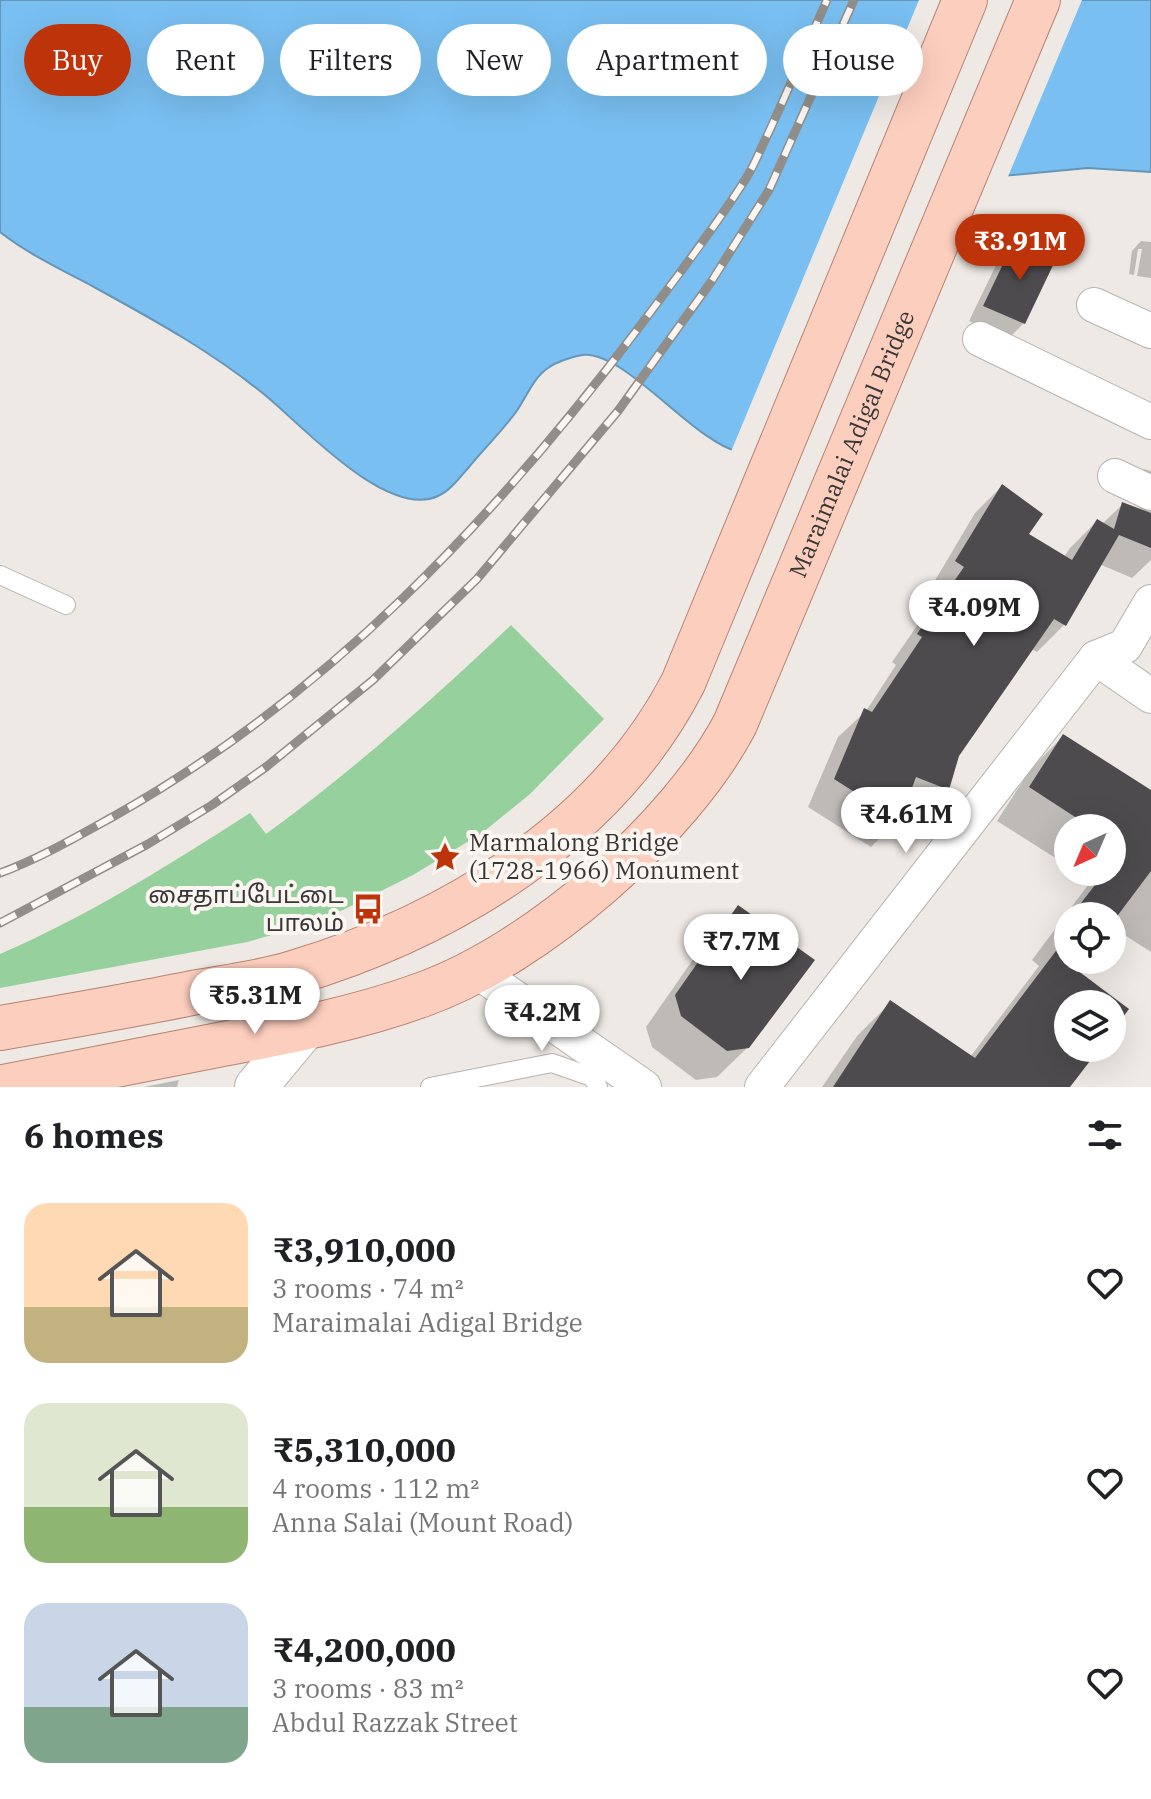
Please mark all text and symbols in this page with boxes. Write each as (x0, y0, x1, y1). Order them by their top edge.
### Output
chip: Buy (24, 24, 131, 96)
chip: Rent (147, 24, 264, 96)
chip: Filters (280, 24, 421, 96)
chip: New (437, 24, 551, 96)
chip: Apartment (567, 24, 767, 96)
chip: House (783, 24, 923, 96)
pin: ₹3.91M (955, 214, 1085, 282)
text: ₹3.91M (973, 223, 1067, 257)
street label: Maraimalai Adigal Bridge (781, 305, 921, 582)
pin: ₹4.09M (909, 580, 1039, 648)
text: ₹4.09M (927, 589, 1021, 623)
pin: ₹4.61M (841, 787, 971, 855)
text: ₹4.61M (859, 796, 953, 830)
north arrow (1054, 814, 1126, 886)
map controls (1054, 814, 1126, 1062)
place label: Marmalong Bridge (1728-1966) Monument (469, 826, 739, 886)
place icon: Marmalong Bridge (1728-1966) Monument (428, 840, 462, 874)
place label: சைதாப்பேட்டை பாலம் (148, 878, 344, 938)
bus stop icon: சைதாப்பேட்டை பாலம் (351, 892, 385, 926)
button: locate (1054, 902, 1126, 974)
pin: ₹7.7M (685, 914, 797, 982)
text: ₹7.7M (702, 923, 780, 957)
pin: ₹5.31M (190, 968, 320, 1036)
text: ₹5.31M (208, 977, 302, 1011)
pin: ₹4.2M (486, 985, 598, 1053)
button: layers (1054, 990, 1126, 1062)
text: ₹4.2M (503, 994, 581, 1028)
text: 6 homes (24, 1113, 164, 1157)
icon: filters (1083, 1113, 1127, 1157)
text: ₹3,910,000 (272, 1227, 456, 1271)
icon: home (88, 1235, 184, 1331)
icon: heart (1083, 1261, 1127, 1305)
text: 3 rooms · 74 m² (272, 1271, 464, 1305)
text: Maraimalai Adigal Bridge (272, 1305, 583, 1339)
text: ₹5,310,000 (272, 1427, 456, 1471)
icon: home (88, 1435, 184, 1531)
icon: heart (1083, 1461, 1127, 1505)
text: 4 rooms · 112 m² (272, 1471, 479, 1505)
text: Anna Salai (Mount Road) (272, 1505, 573, 1539)
text: ₹4,200,000 (272, 1627, 456, 1671)
icon: home (88, 1635, 184, 1731)
icon: heart (1083, 1661, 1127, 1705)
text: 3 rooms · 83 m² (272, 1671, 464, 1705)
text: Abdul Razzak Street (272, 1705, 518, 1739)

